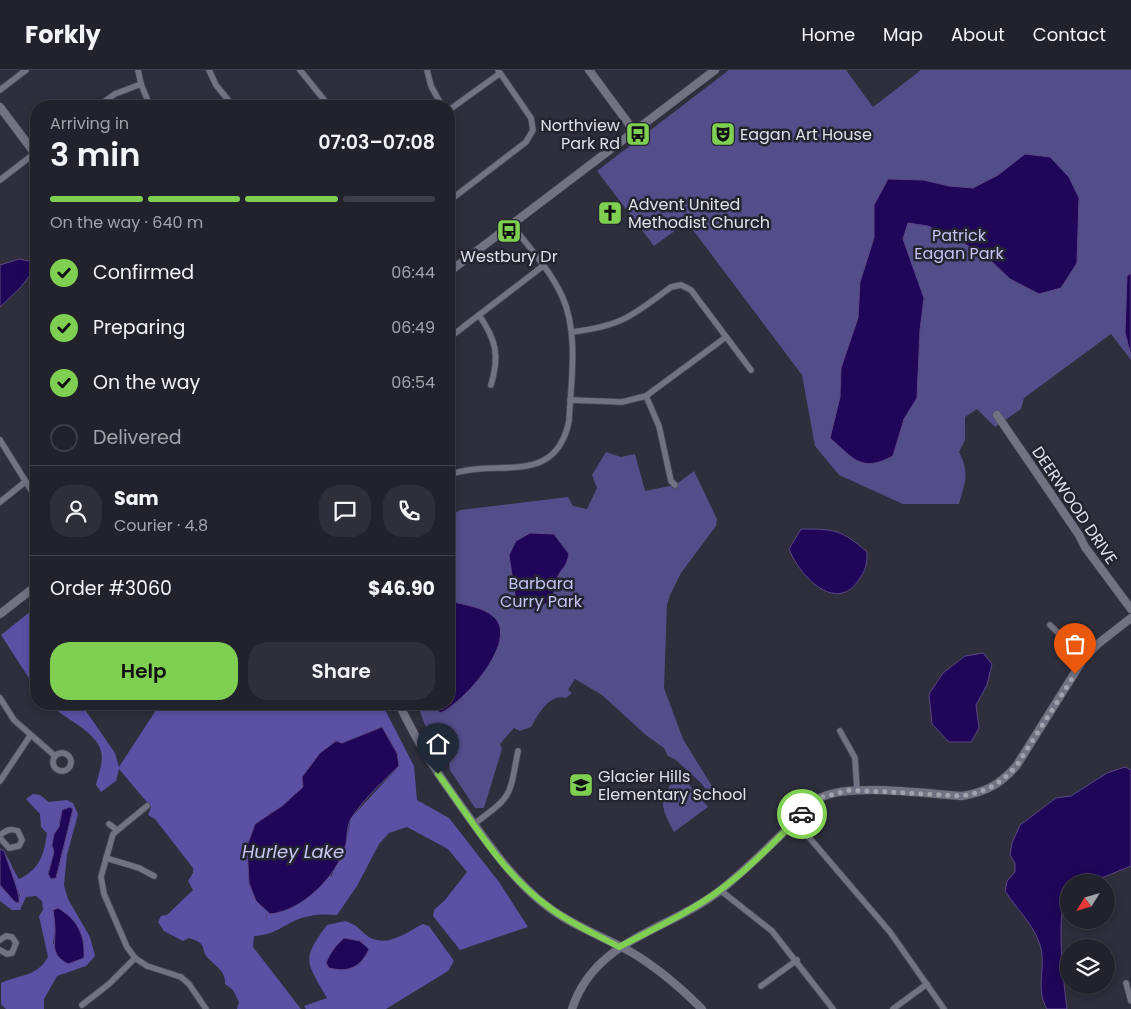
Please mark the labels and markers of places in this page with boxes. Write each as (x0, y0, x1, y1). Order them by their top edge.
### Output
place label: Northview Park Rd (541, 114, 620, 155)
bus stop icon: Northview Park Rd (625, 121, 651, 147)
theatre icon: Eagan Art House (710, 121, 736, 147)
place label: Eagan Art House (740, 123, 872, 146)
place label: Advent United Methodist Church (628, 193, 770, 234)
church icon: Advent United Methodist Church (597, 200, 623, 226)
bus stop icon: Westbury Dr (496, 218, 522, 244)
place label: Westbury Dr (460, 245, 558, 268)
pin (1054, 623, 1096, 674)
pin (417, 723, 459, 774)
place label: Glacier Hills Elementary School (598, 765, 746, 806)
school or university icon: Glacier Hills Elementary School (568, 772, 594, 798)

